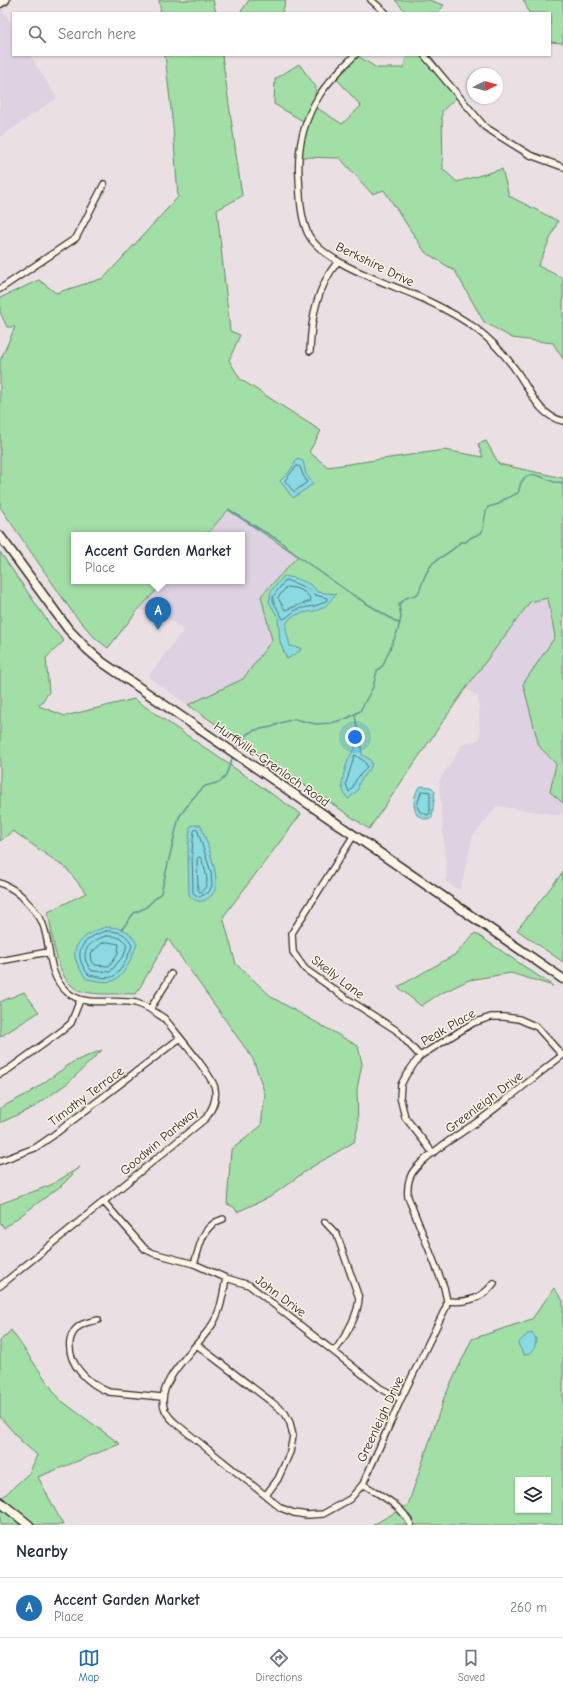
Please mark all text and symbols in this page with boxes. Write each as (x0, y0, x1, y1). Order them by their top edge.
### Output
search box (12, 12, 551, 56)
icon: search (26, 23, 48, 45)
text: Search here (58, 25, 136, 43)
north arrow (467, 68, 503, 104)
street label: Berkshire Drive (333, 239, 417, 290)
popup (71, 532, 245, 584)
text: Accent Garden Market (85, 542, 231, 560)
text: Place (85, 560, 115, 575)
pin: A (145, 597, 171, 630)
street label: Hurffville-Grenloch Road (211, 718, 333, 810)
your location (345, 727, 365, 747)
street label: Skelly Lane (309, 952, 368, 1002)
street label: Peak Place (418, 1005, 478, 1049)
street label: Timothy Terrace (46, 1063, 127, 1129)
street label: Greenleigh Drive (442, 1068, 526, 1136)
street label: Goodwin Parkway (117, 1104, 201, 1178)
street label: John Drive (253, 1272, 310, 1320)
street label: Greenleigh Drive (354, 1373, 407, 1464)
map controls (515, 1477, 551, 1513)
button: layers (515, 1477, 551, 1513)
text: Nearby (16, 1542, 67, 1561)
text: Accent Garden Market (54, 1591, 200, 1609)
text: A (25, 1600, 33, 1615)
text: 260 m (510, 1600, 547, 1615)
text: Place (54, 1609, 84, 1624)
tab: Map (78, 1647, 100, 1684)
tab: Directions (256, 1647, 302, 1684)
tab: Saved (458, 1647, 485, 1684)

